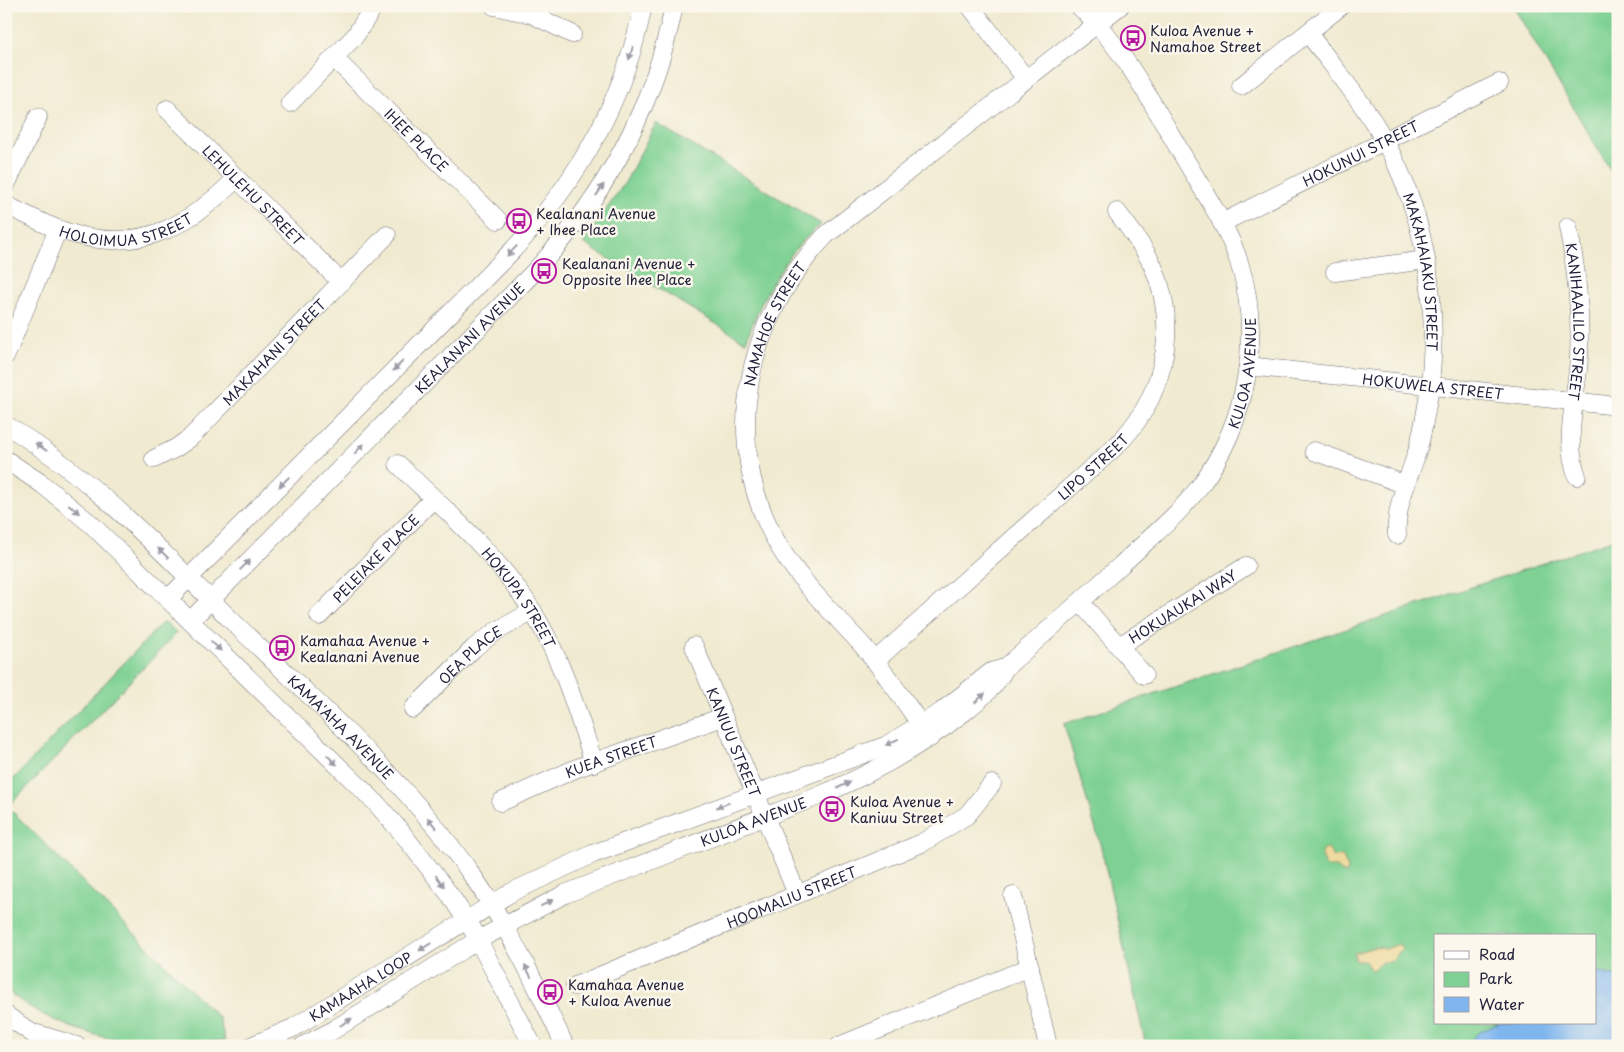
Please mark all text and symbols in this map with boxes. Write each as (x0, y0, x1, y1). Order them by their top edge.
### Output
place label: Kuloa Avenue + Namahoe Street (1150, 20, 1262, 57)
bus stop icon: Kuloa Avenue + Namahoe Street (1120, 25, 1146, 51)
one-way arrow (626, 46, 634, 61)
street label: IHEE PLACE (380, 103, 454, 176)
street label: HOKUNUI STREET (1299, 115, 1423, 191)
street label: LEHULEHU STREET (198, 140, 309, 251)
one-way arrow (596, 183, 605, 196)
street label: MAKAHAIAKU STREET (1398, 190, 1443, 351)
place label: Kealanani Avenue + Ihee Place (536, 203, 656, 240)
street label: HOLOIMUA STREET (57, 207, 197, 251)
bus stop icon: Kealanani Avenue + Ihee Place (506, 208, 532, 234)
street label: KANIHAALILO STREET (1561, 241, 1590, 402)
one-way arrow (506, 244, 518, 256)
place label: Kealanani Avenue + Opposite Ihee Place (562, 253, 696, 290)
street label: NAMAHOE STREET (739, 257, 811, 388)
bus stop icon: Kealanani Avenue + Opposite Ihee Place (531, 258, 557, 284)
street label: KEALANANI AVENUE (410, 277, 529, 398)
street label: MAKAHANI STREET (217, 294, 331, 410)
street label: KULOA AVENUE (1222, 317, 1261, 431)
one-way arrow (392, 360, 404, 372)
street label: HOKUWELA STREET (1361, 368, 1505, 404)
street label: LIPO STREET (1053, 429, 1133, 504)
one-way arrow (34, 442, 48, 452)
one-way arrow (353, 444, 365, 456)
one-way arrow (278, 476, 290, 488)
one-way arrow (67, 503, 80, 514)
street label: PELEIAKE PLACE (327, 509, 424, 607)
street label: HOKUPA STREET (477, 543, 561, 651)
one-way arrow (157, 547, 169, 559)
one-way arrow (239, 559, 251, 571)
street label: HOKUAUKAI WAY (1124, 564, 1241, 648)
street label: OEA PLACE (433, 620, 505, 689)
place label: Kamahaa Avenue + Kealanani Avenue (300, 630, 430, 667)
bus stop icon: Kamahaa Avenue + Kealanani Avenue (269, 635, 295, 661)
one-way arrow (209, 640, 221, 652)
street label: KAMA'AHA AVENUE (284, 670, 399, 784)
street label: KANIUU STREET (702, 684, 766, 801)
one-way arrow (974, 692, 986, 704)
street label: KUEA STREET (561, 730, 660, 783)
one-way arrow (885, 738, 899, 746)
one-way arrow (325, 754, 337, 766)
one-way arrow (837, 781, 851, 789)
street label: KULOA AVENUE (697, 791, 810, 851)
place label: Kuloa Avenue + Kaniuu Street (850, 791, 954, 828)
bus stop icon: Kuloa Avenue + Kaniuu Street (819, 796, 845, 822)
one-way arrow (716, 802, 731, 809)
one-way arrow (427, 817, 438, 830)
street label: HOOMALIU STREET (723, 860, 860, 933)
one-way arrow (434, 874, 445, 887)
one-way arrow (540, 899, 554, 907)
legend (1434, 934, 1596, 1024)
one-way arrow (419, 942, 432, 951)
text: Road (1479, 942, 1515, 965)
street label: KAMAAHA LOOP (305, 946, 416, 1026)
one-way arrow (524, 963, 532, 978)
text: Park (1479, 966, 1513, 989)
place label: Kamahaa Avenue + Kuloa Avenue (568, 974, 685, 1011)
bus stop icon: Kamahaa Avenue + Kuloa Avenue (537, 979, 563, 1005)
text: Water (1479, 992, 1524, 1015)
one-way arrow (339, 1017, 352, 1027)

